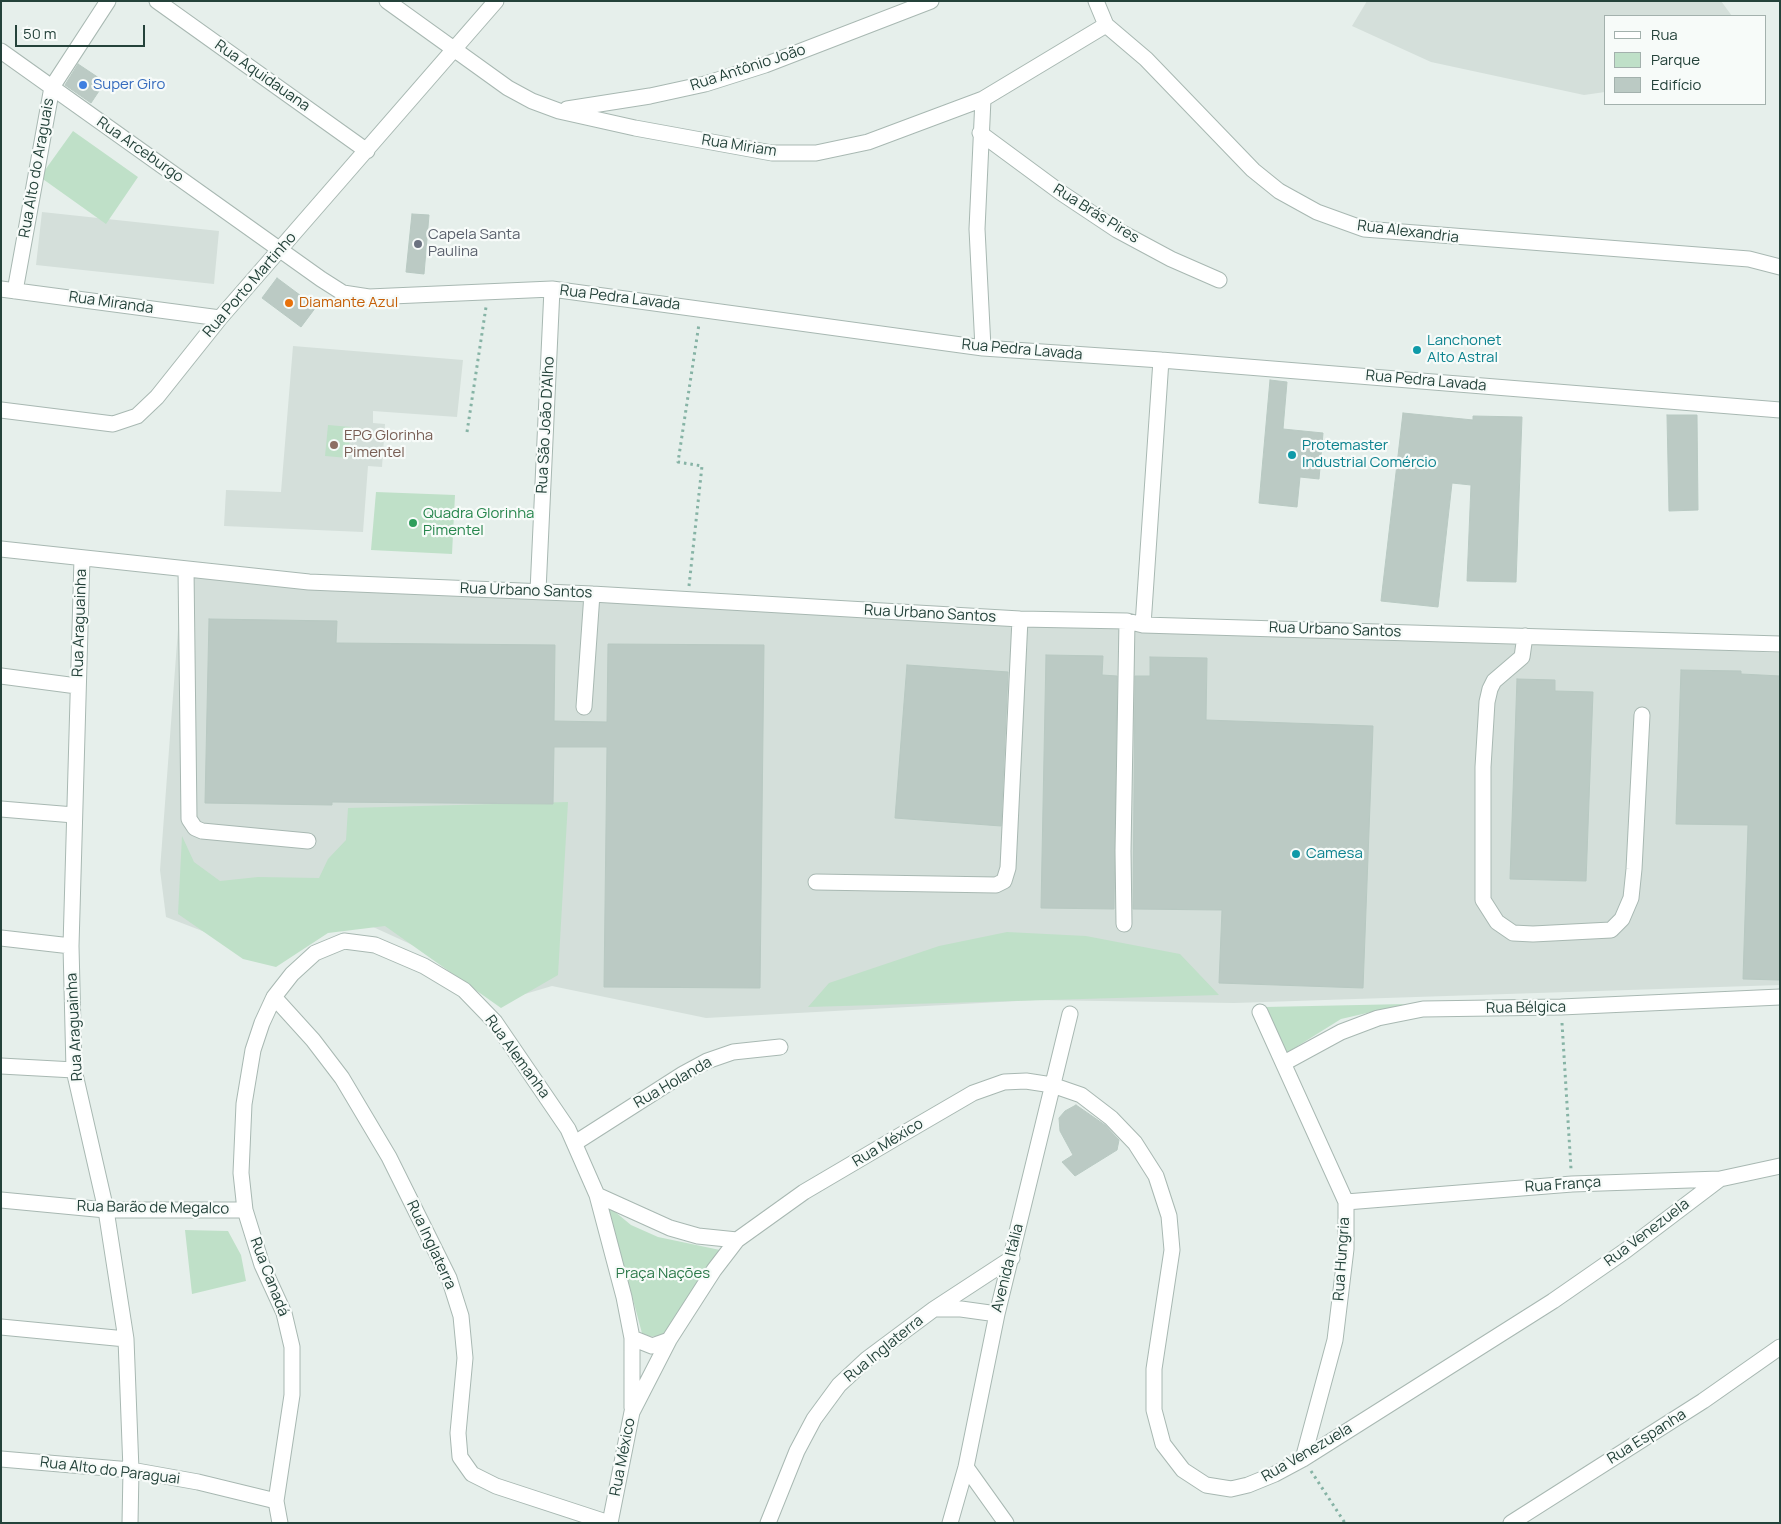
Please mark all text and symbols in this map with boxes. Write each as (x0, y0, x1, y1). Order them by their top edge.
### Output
scale bar (18, 15, 148, 47)
legend (1604, 15, 1766, 105)
text: 50 m (23, 23, 57, 44)
text: Rua (1651, 24, 1678, 45)
street label: Rua Aquidauana (211, 36, 313, 116)
street label: Rua Antônio João (688, 41, 808, 95)
text: Parque (1651, 49, 1700, 70)
text: Edifício (1651, 74, 1701, 95)
place label: Super Giro (93, 76, 165, 94)
marker: Super Giro (77, 79, 89, 91)
street label: Rua Alto do Araguais (16, 97, 58, 239)
street label: Rua Arceburgo (93, 113, 187, 187)
street label: Rua Miriam (700, 131, 778, 161)
street label: Rua Brás Pires (1050, 180, 1142, 248)
street label: Rua Alexandria (1356, 217, 1460, 247)
place label: Capela Santa Paulina (428, 226, 520, 261)
street label: Rua Porto Martinho (200, 229, 300, 341)
marker: Capela Santa Paulina (412, 238, 424, 250)
street label: Rua Pedra Lavada (559, 282, 681, 314)
street label: Rua Miranda (67, 288, 155, 318)
place label: Diamante Azul (299, 294, 398, 312)
marker: Diamante Azul (283, 297, 295, 309)
place label: Lanchonet Alto Astral (1427, 332, 1502, 367)
street label: Rua Pedra Lavada (961, 336, 1083, 364)
marker: Lanchonet Alto Astral (1411, 344, 1423, 356)
street label: Rua São João D'Alho (533, 356, 559, 494)
street label: Rua Pedra Lavada (1365, 367, 1487, 395)
place label: EPG Glorinha Pimentel (344, 427, 433, 462)
place label: Protemaster Industrial Comércio (1302, 437, 1437, 472)
marker: EPG Glorinha Pimentel (328, 439, 340, 451)
marker: Protemaster Industrial Comércio (1286, 449, 1298, 461)
place label: Quadra Glorinha Pimentel (423, 505, 534, 540)
marker: Quadra Glorinha Pimentel (407, 517, 419, 529)
street label: Rua Araguainha (69, 569, 91, 677)
street label: Rua Urbano Santos (460, 580, 592, 602)
street label: Rua Urbano Santos (863, 602, 997, 626)
street label: Rua Urbano Santos (1269, 619, 1401, 641)
place label: Camesa (1306, 845, 1363, 863)
marker: Camesa (1290, 848, 1302, 860)
street label: Rua Araguainha (63, 972, 87, 1082)
street label: Rua Bélgica (1486, 998, 1566, 1018)
street label: Rua Alemanha (481, 1012, 553, 1102)
street label: Rua Holanda (631, 1054, 715, 1112)
street label: Rua México (849, 1115, 927, 1171)
street label: Rua França (1524, 1173, 1602, 1197)
street label: Rua Venezuela (1601, 1195, 1693, 1271)
street label: Rua Barão de Megalco (77, 1198, 229, 1218)
street label: Rua Inglaterra (403, 1198, 459, 1292)
street label: Rua Hungria (1330, 1217, 1354, 1301)
street label: Avenida Itália (988, 1222, 1028, 1314)
street label: Rua Canadá (246, 1235, 292, 1319)
park label: Praça Nações (616, 1265, 710, 1283)
street label: Rua Inglaterra (841, 1312, 927, 1386)
street label: Rua Espanha (1604, 1406, 1690, 1468)
street label: Rua México (607, 1416, 639, 1498)
street label: Rua Venezuela (1259, 1420, 1355, 1486)
street label: Rua Alto do Paraguai (39, 1453, 181, 1489)

